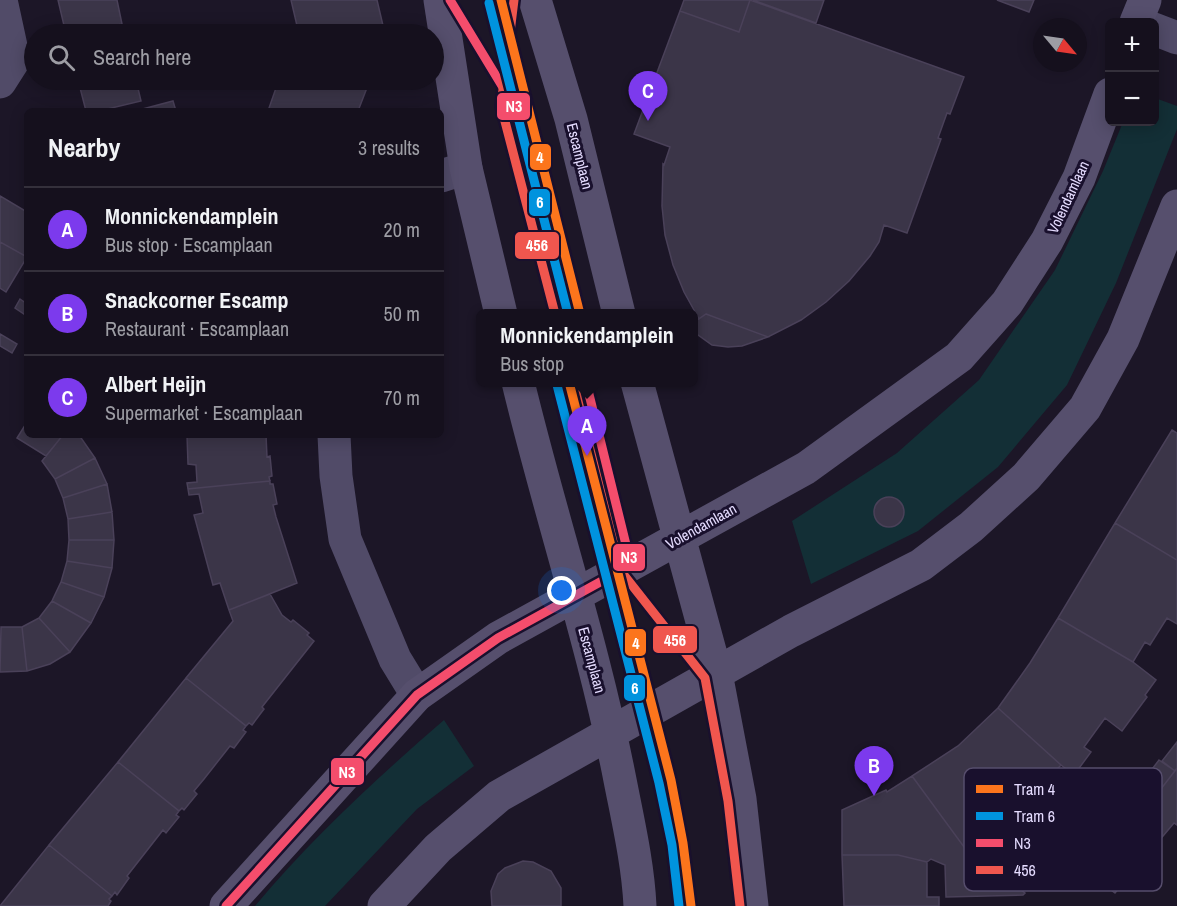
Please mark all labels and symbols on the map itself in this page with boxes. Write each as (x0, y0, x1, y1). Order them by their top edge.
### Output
north arrow (1033, 18, 1087, 72)
pin: C (628, 72, 668, 121)
line badge: N3 (496, 92, 531, 121)
text: N3 (506, 95, 522, 117)
street label: Escamplaan (562, 121, 598, 191)
line badge: 4 (529, 143, 552, 171)
text: 4 (536, 146, 544, 168)
street label: Volendamlaan (1042, 157, 1094, 237)
line badge: 6 (528, 188, 551, 217)
text: 6 (536, 191, 544, 213)
line badge: 456 (514, 231, 560, 260)
text: 456 (526, 234, 548, 256)
pin: A (568, 406, 606, 456)
street label: Volendamlaan (662, 498, 740, 554)
line badge: N3 (612, 543, 646, 572)
text: N3 (621, 546, 637, 568)
your location (547, 576, 576, 605)
street label: Escamplaan (573, 625, 611, 695)
line badge: 456 (652, 625, 698, 654)
line badge: 4 (624, 628, 647, 657)
text: 456 (664, 629, 686, 651)
text: 4 (632, 632, 640, 654)
line badge: 6 (623, 674, 646, 702)
text: 6 (631, 677, 639, 699)
pin: B (854, 746, 894, 796)
line badge: N3 (330, 757, 365, 786)
text: N3 (339, 761, 355, 783)
legend (964, 768, 1162, 891)
text: Tram 4 (1014, 778, 1055, 800)
text: Tram 6 (1014, 805, 1055, 827)
text: N3 (1014, 832, 1031, 854)
text: 456 (1014, 859, 1036, 881)

